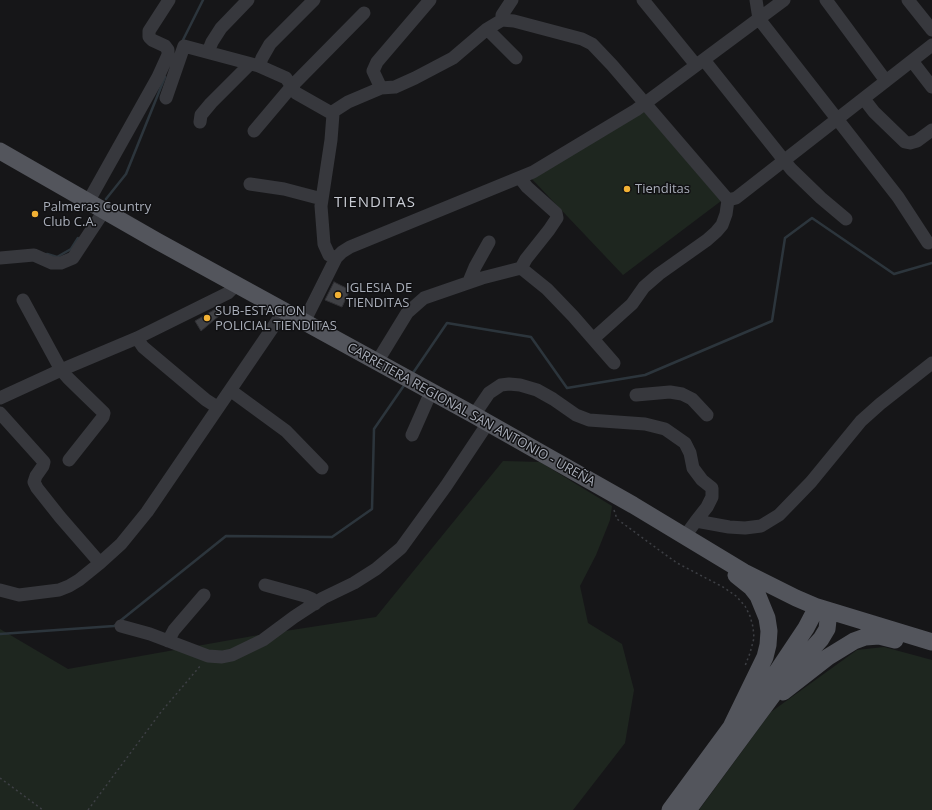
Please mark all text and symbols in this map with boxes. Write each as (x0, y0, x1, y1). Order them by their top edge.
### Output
place label: Tienditas (635, 181, 690, 197)
marker: Tienditas (622, 184, 632, 194)
district label: TIENDITAS (334, 194, 416, 212)
place label: Palmeras Country Club C.A. (43, 199, 151, 230)
marker: Palmeras Country Club C.A. (30, 209, 40, 219)
place label: IGLESIA DE TIENDITAS (346, 280, 412, 311)
marker: IGLESIA DE TIENDITAS (333, 290, 343, 300)
place label: SUB-ESTACION POLICIAL TIENDITAS (215, 303, 337, 334)
marker: SUB-ESTACION POLICIAL TIENDITAS (202, 313, 212, 323)
street label: CARRETERA REGIONAL SAN ANTONIO - UREÑA (344, 340, 598, 490)

